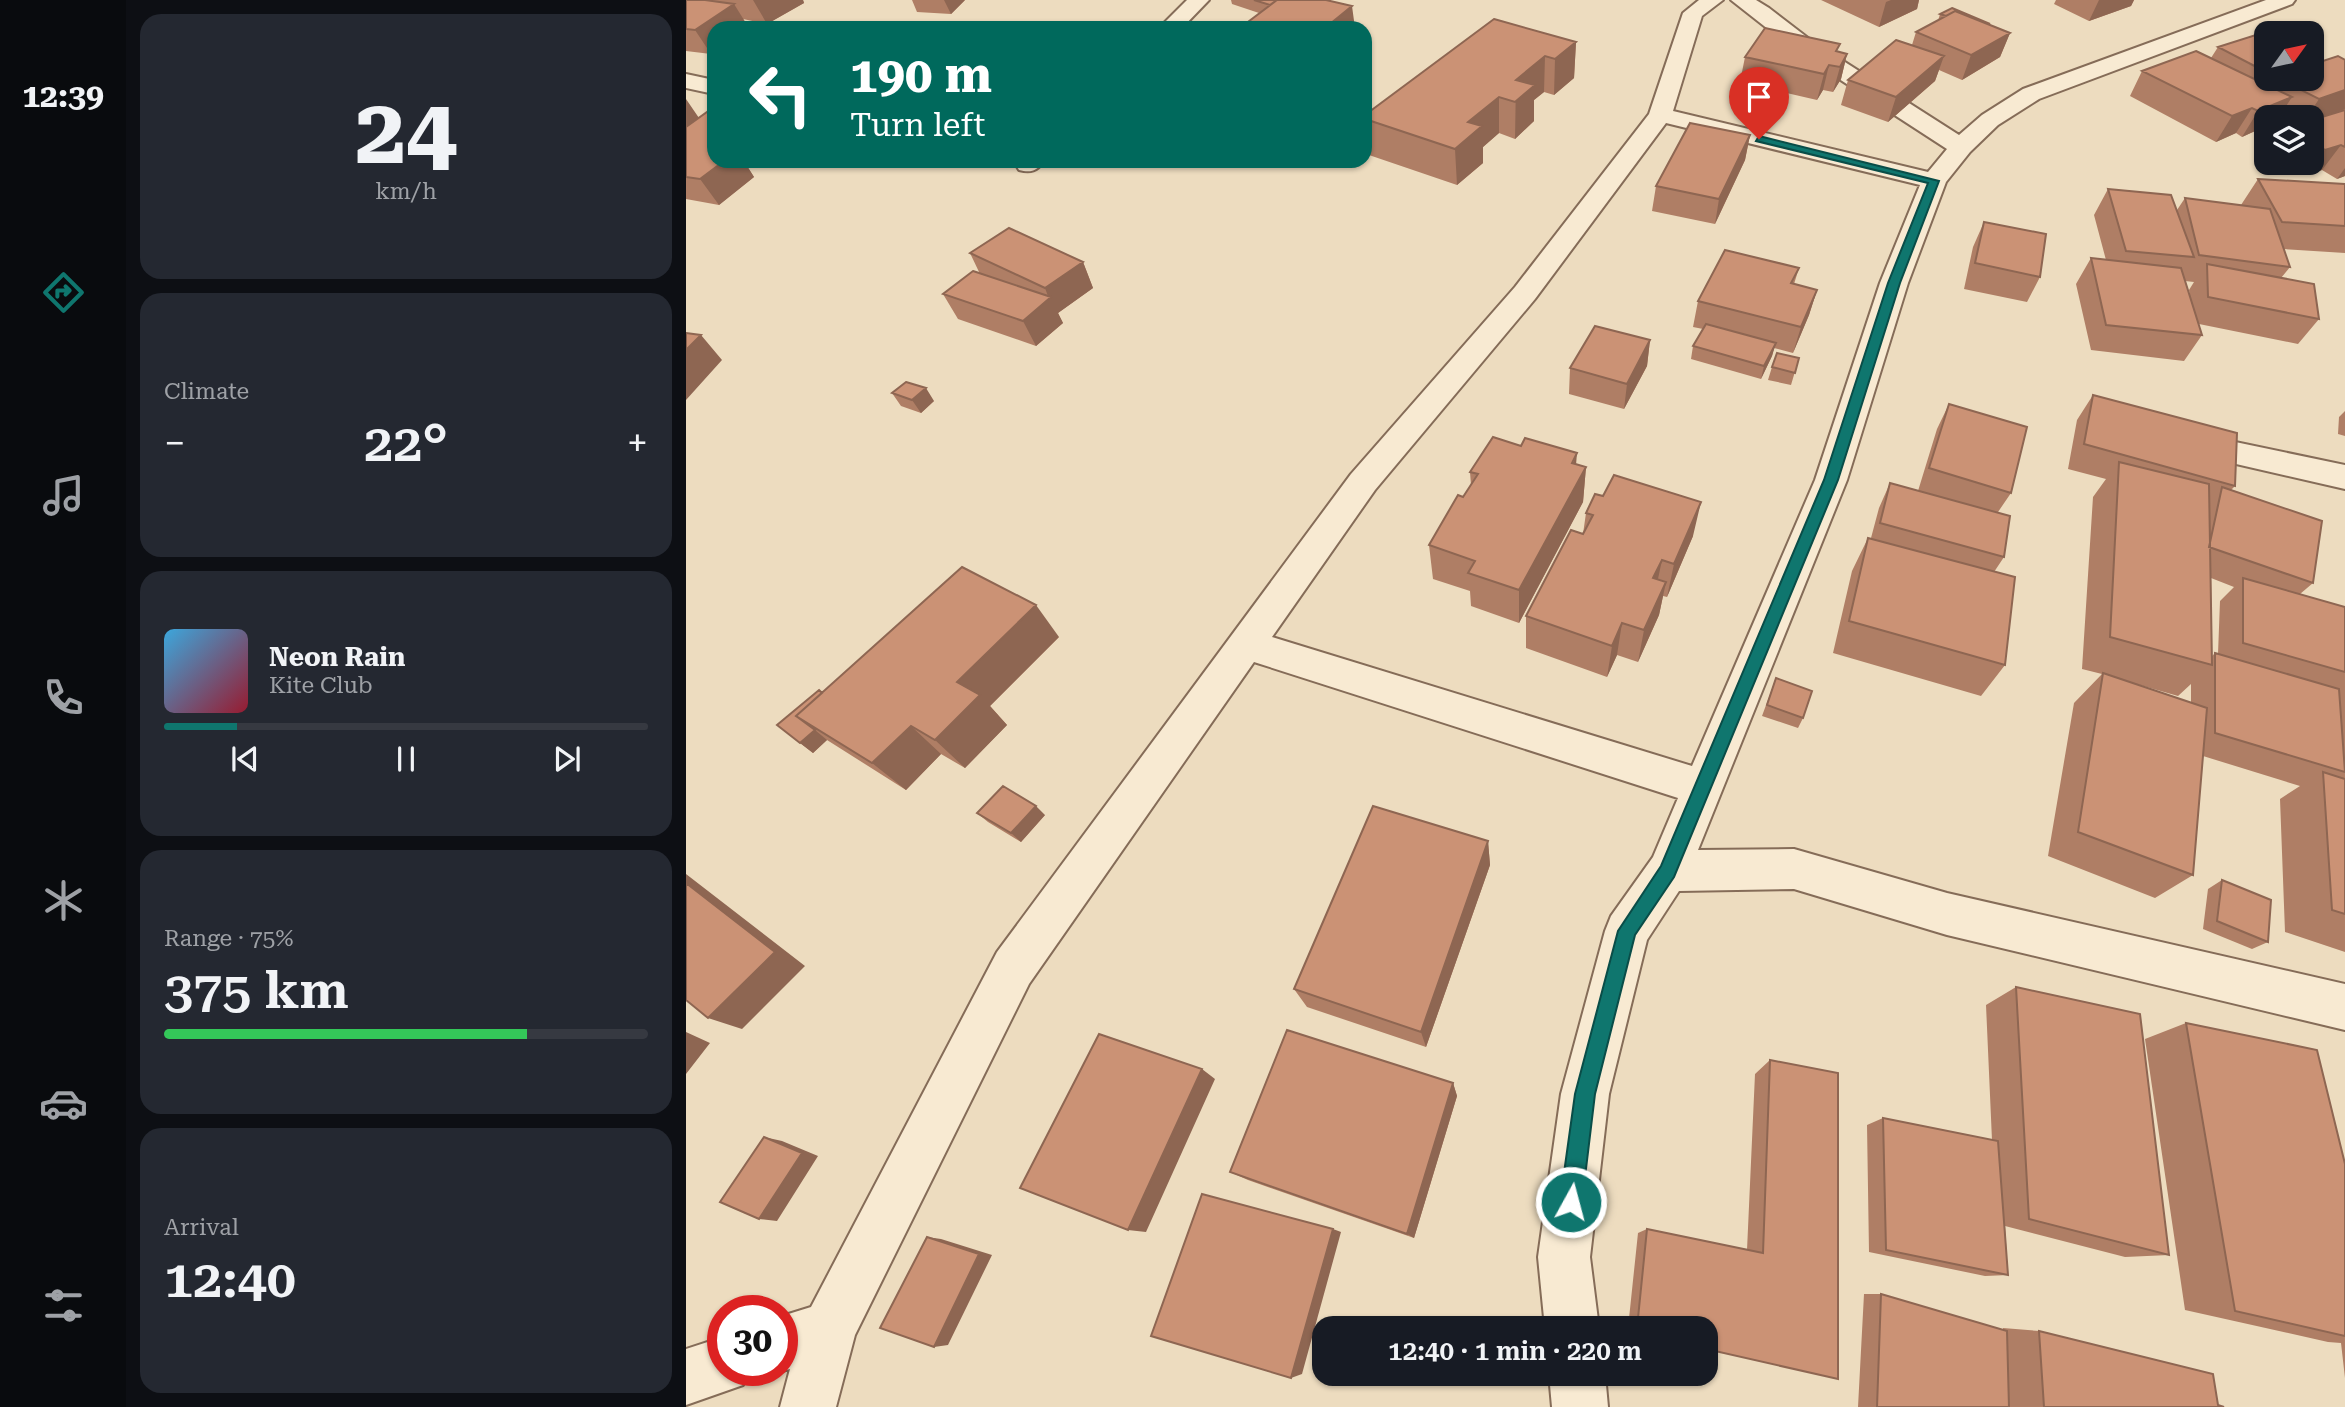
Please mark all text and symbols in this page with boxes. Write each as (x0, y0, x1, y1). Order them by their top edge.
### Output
north arrow (2254, 21, 2324, 91)
map controls (2254, 21, 2324, 175)
text: 190 m (850, 47, 992, 104)
icon: left (735, 49, 826, 140)
pin (1729, 67, 1789, 139)
text: 12:39 (22, 77, 104, 115)
icon: arrive (1740, 78, 1778, 116)
text: 24 (355, 79, 457, 185)
button: layers (2254, 105, 2324, 175)
text: Turn left (850, 106, 985, 144)
text: km/h (375, 178, 437, 205)
icon: directions (39, 268, 88, 317)
text: Climate (164, 378, 249, 405)
text: 22° (364, 413, 448, 474)
text: − (164, 421, 185, 465)
text: + (627, 421, 648, 465)
icon: music (39, 471, 88, 520)
text: Neon Rain (269, 642, 405, 672)
text: Kite Club (269, 672, 373, 699)
icon: phone (39, 673, 88, 722)
icon: previous (226, 740, 264, 778)
icon: pause (387, 740, 425, 778)
icon: next (548, 740, 586, 778)
icon: climate (39, 876, 88, 925)
text: Range · 75% (164, 925, 293, 952)
text: 375 km (164, 960, 349, 1021)
icon: car (39, 1079, 88, 1128)
position arrow (1534, 1165, 1608, 1239)
text: Arrival (164, 1214, 239, 1241)
text: 12:40 (164, 1249, 296, 1310)
icon: filters (39, 1281, 88, 1330)
speed limit sign: 30 (707, 1295, 798, 1386)
text: 12:40 · 1 min · 220 m (1388, 1336, 1642, 1366)

